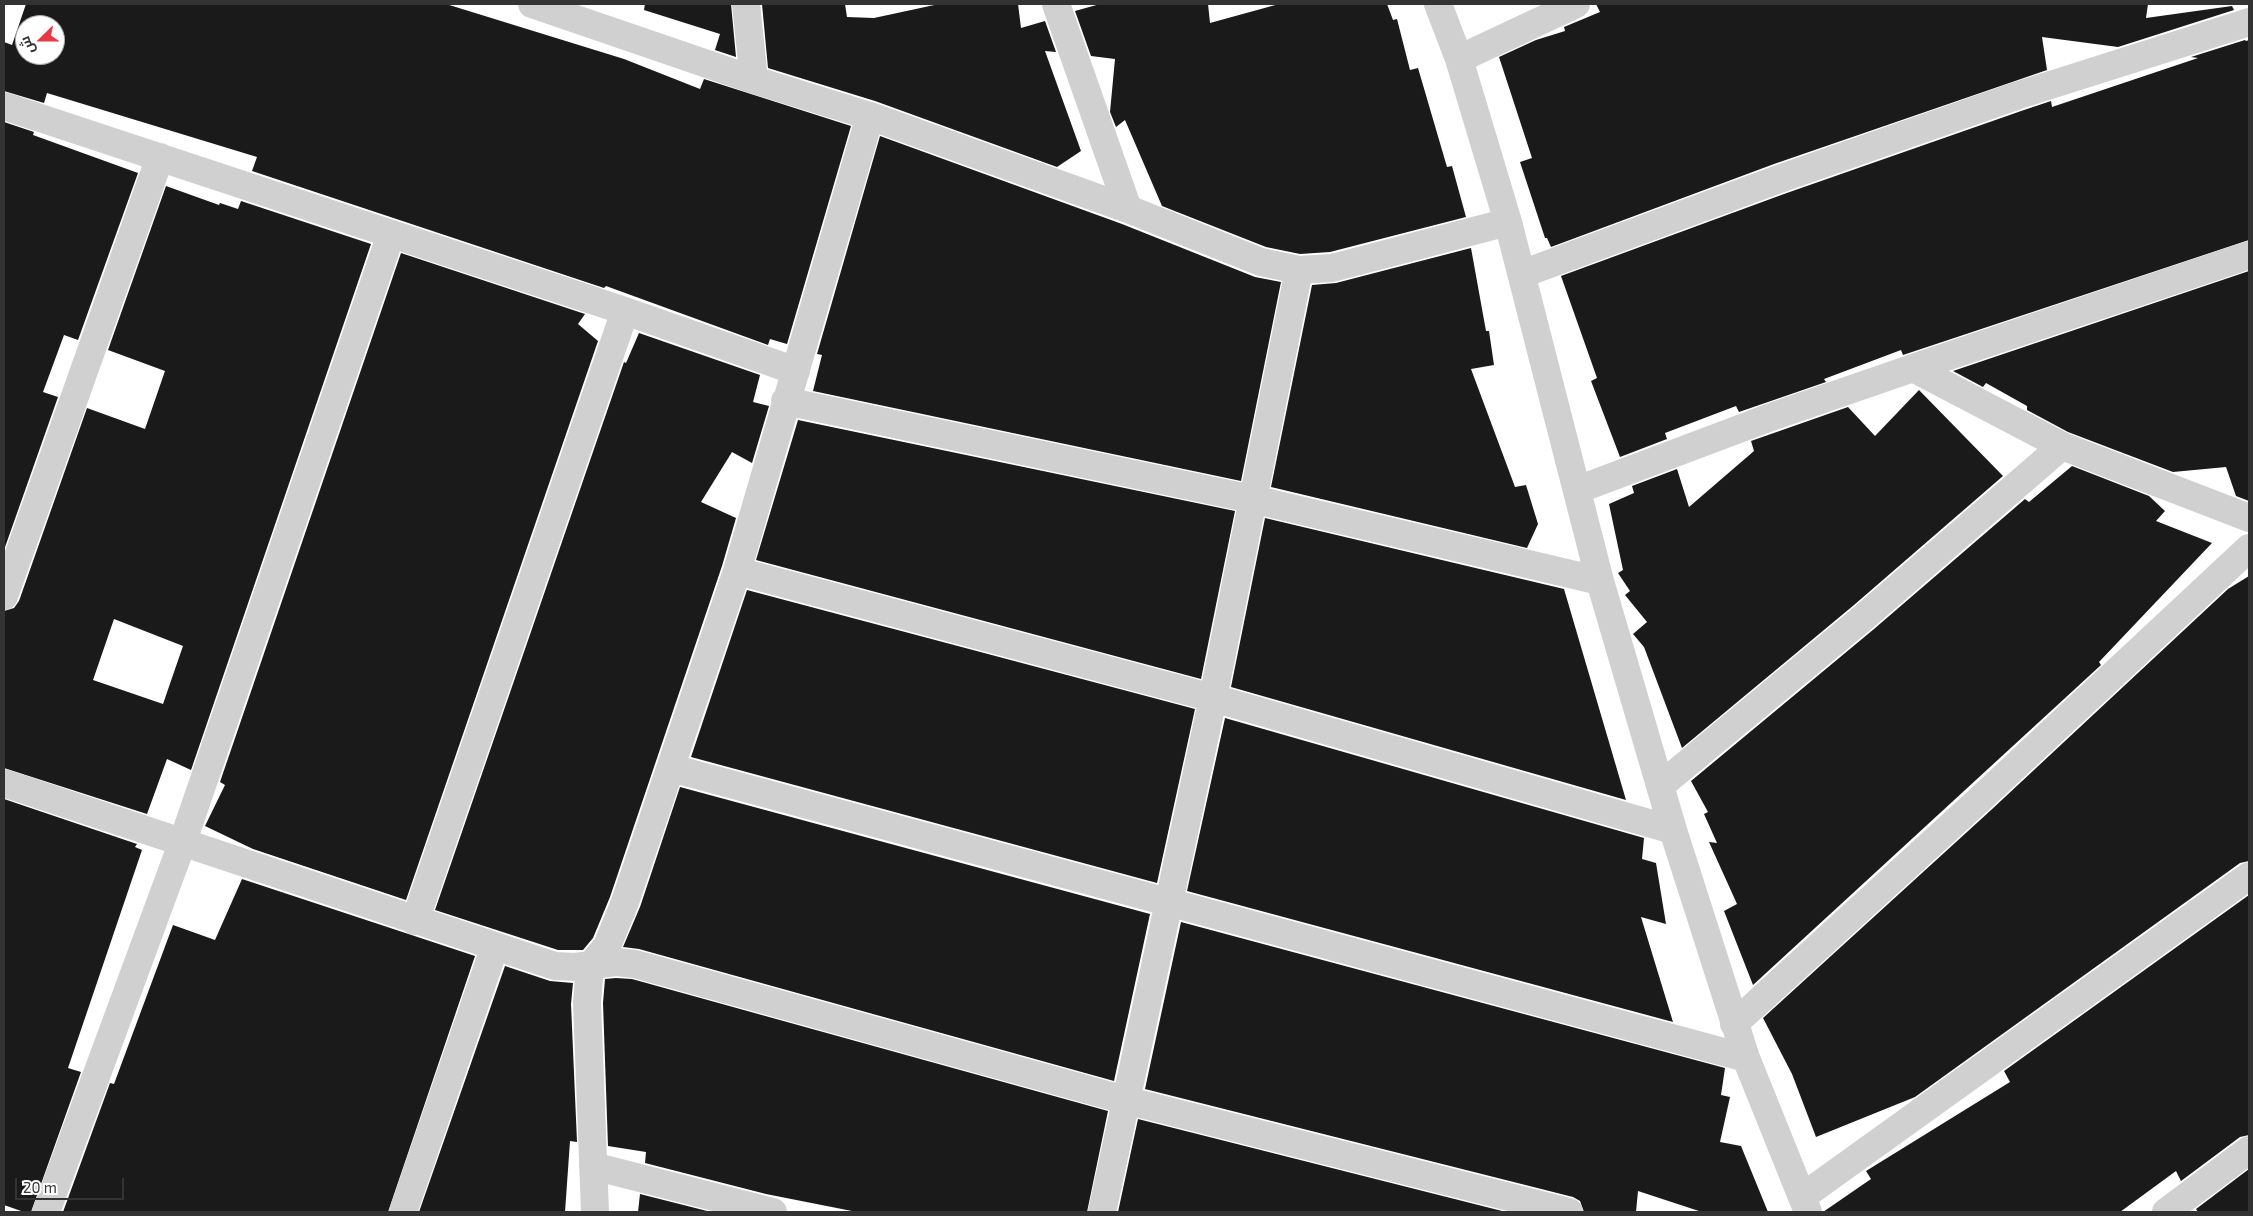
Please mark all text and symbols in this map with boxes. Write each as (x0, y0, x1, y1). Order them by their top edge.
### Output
north arrow (15, 15, 65, 65)
text: ش (15, 34, 38, 57)
scale bar (18, 1168, 126, 1200)
text: 20 m (23, 1178, 57, 1196)

